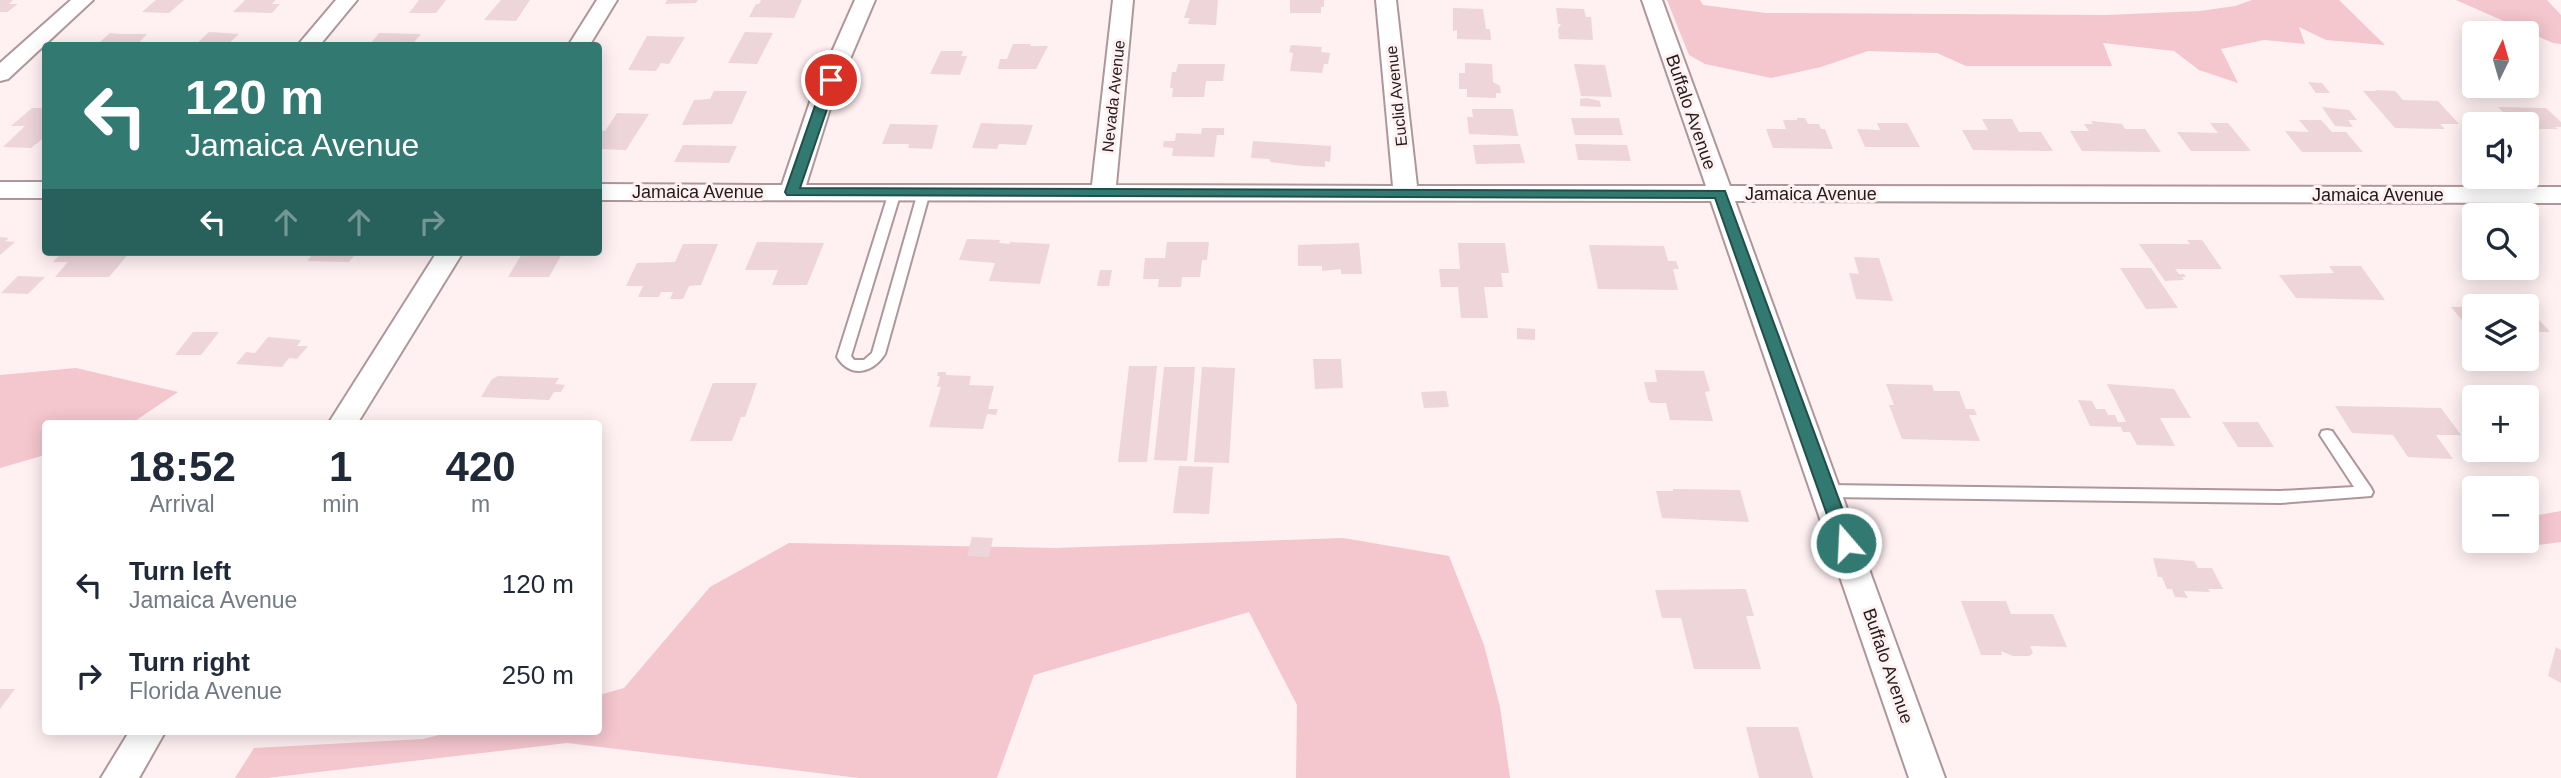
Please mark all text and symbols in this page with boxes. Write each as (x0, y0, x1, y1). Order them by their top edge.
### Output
north arrow (2462, 21, 2539, 98)
map controls (2462, 21, 2539, 553)
street label: Nevada Avenue (1099, 39, 1128, 153)
street label: Euclid Avenue (1383, 45, 1410, 147)
pin (801, 50, 861, 110)
street label: Buffalo Avenue (1662, 52, 1720, 172)
icon: arrive (812, 61, 850, 99)
icon: left (70, 70, 161, 161)
text: 120 m (185, 70, 324, 124)
button: sound (2462, 112, 2539, 189)
text: Jamaica Avenue (185, 127, 419, 163)
street label: Jamaica Avenue (632, 182, 764, 202)
street label: Jamaica Avenue (1745, 184, 1877, 204)
street label: Jamaica Avenue (2312, 185, 2444, 205)
icon: left (194, 203, 232, 241)
icon: ahead (267, 203, 305, 241)
icon: ahead (340, 203, 378, 241)
icon: right (413, 203, 451, 241)
button: search (2462, 203, 2539, 280)
button: layers (2462, 294, 2539, 371)
button: + (2462, 385, 2539, 462)
text: 18:52 (128, 443, 236, 490)
text: 1 (329, 443, 352, 490)
text: 420 (446, 443, 516, 490)
button: − (2462, 476, 2539, 553)
text: Arrival (149, 491, 215, 517)
text: min (322, 491, 359, 517)
text: m (471, 491, 490, 517)
position arrow (1809, 506, 1883, 580)
text: Turn left (129, 556, 231, 586)
icon: left (70, 566, 108, 604)
text: 120 m (502, 569, 574, 599)
text: Jamaica Avenue (129, 587, 297, 613)
street label: Buffalo Avenue (1859, 606, 1917, 726)
text: Turn right (129, 647, 250, 677)
icon: right (70, 657, 108, 695)
text: 250 m (502, 660, 574, 690)
text: Florida Avenue (129, 678, 282, 704)

